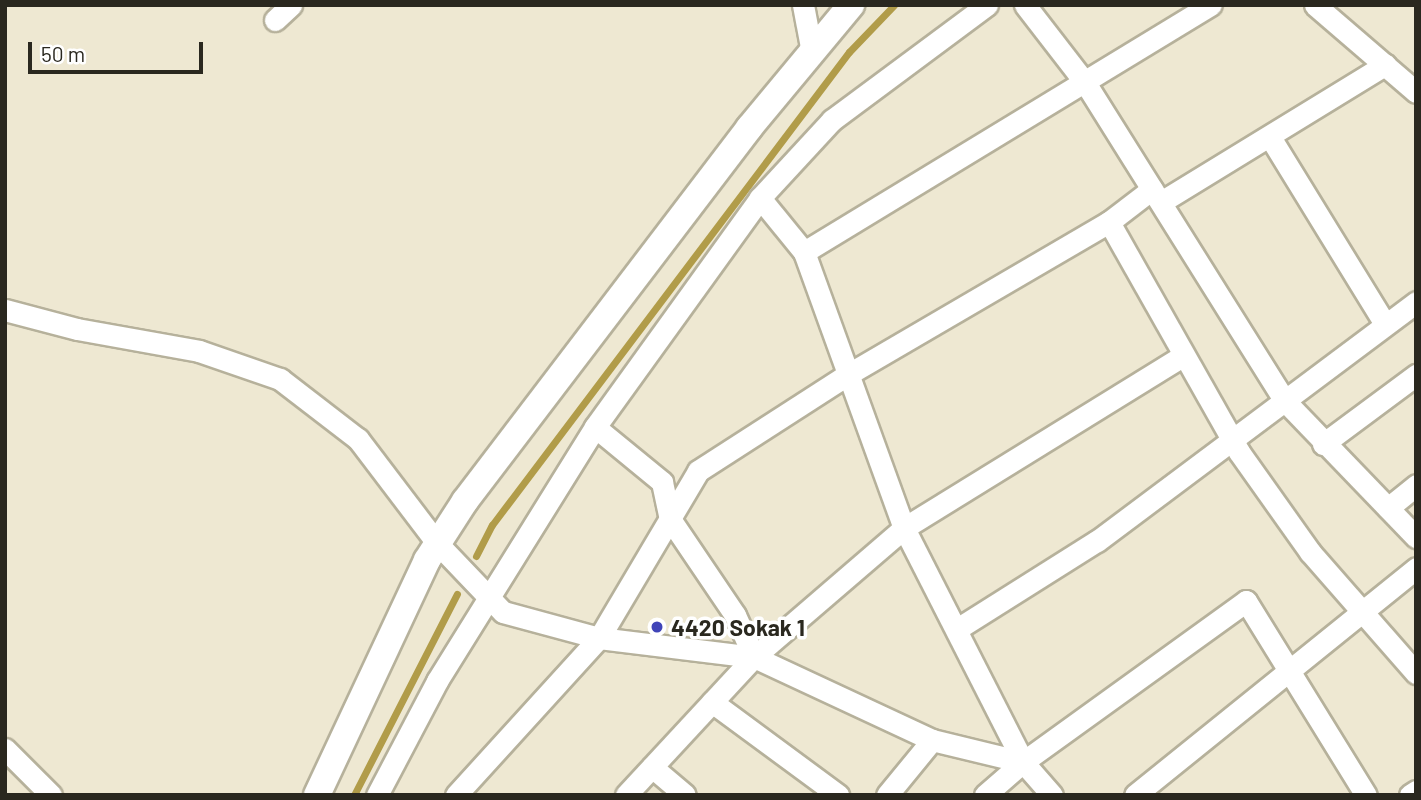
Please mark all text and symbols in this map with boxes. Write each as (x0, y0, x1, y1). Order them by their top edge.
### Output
scale bar (32, 28, 206, 72)
text: 50 m (41, 41, 85, 66)
place label: 4420 Sokak 1 (671, 613, 805, 641)
marker: 4420 Sokak 1 (649, 619, 665, 635)

